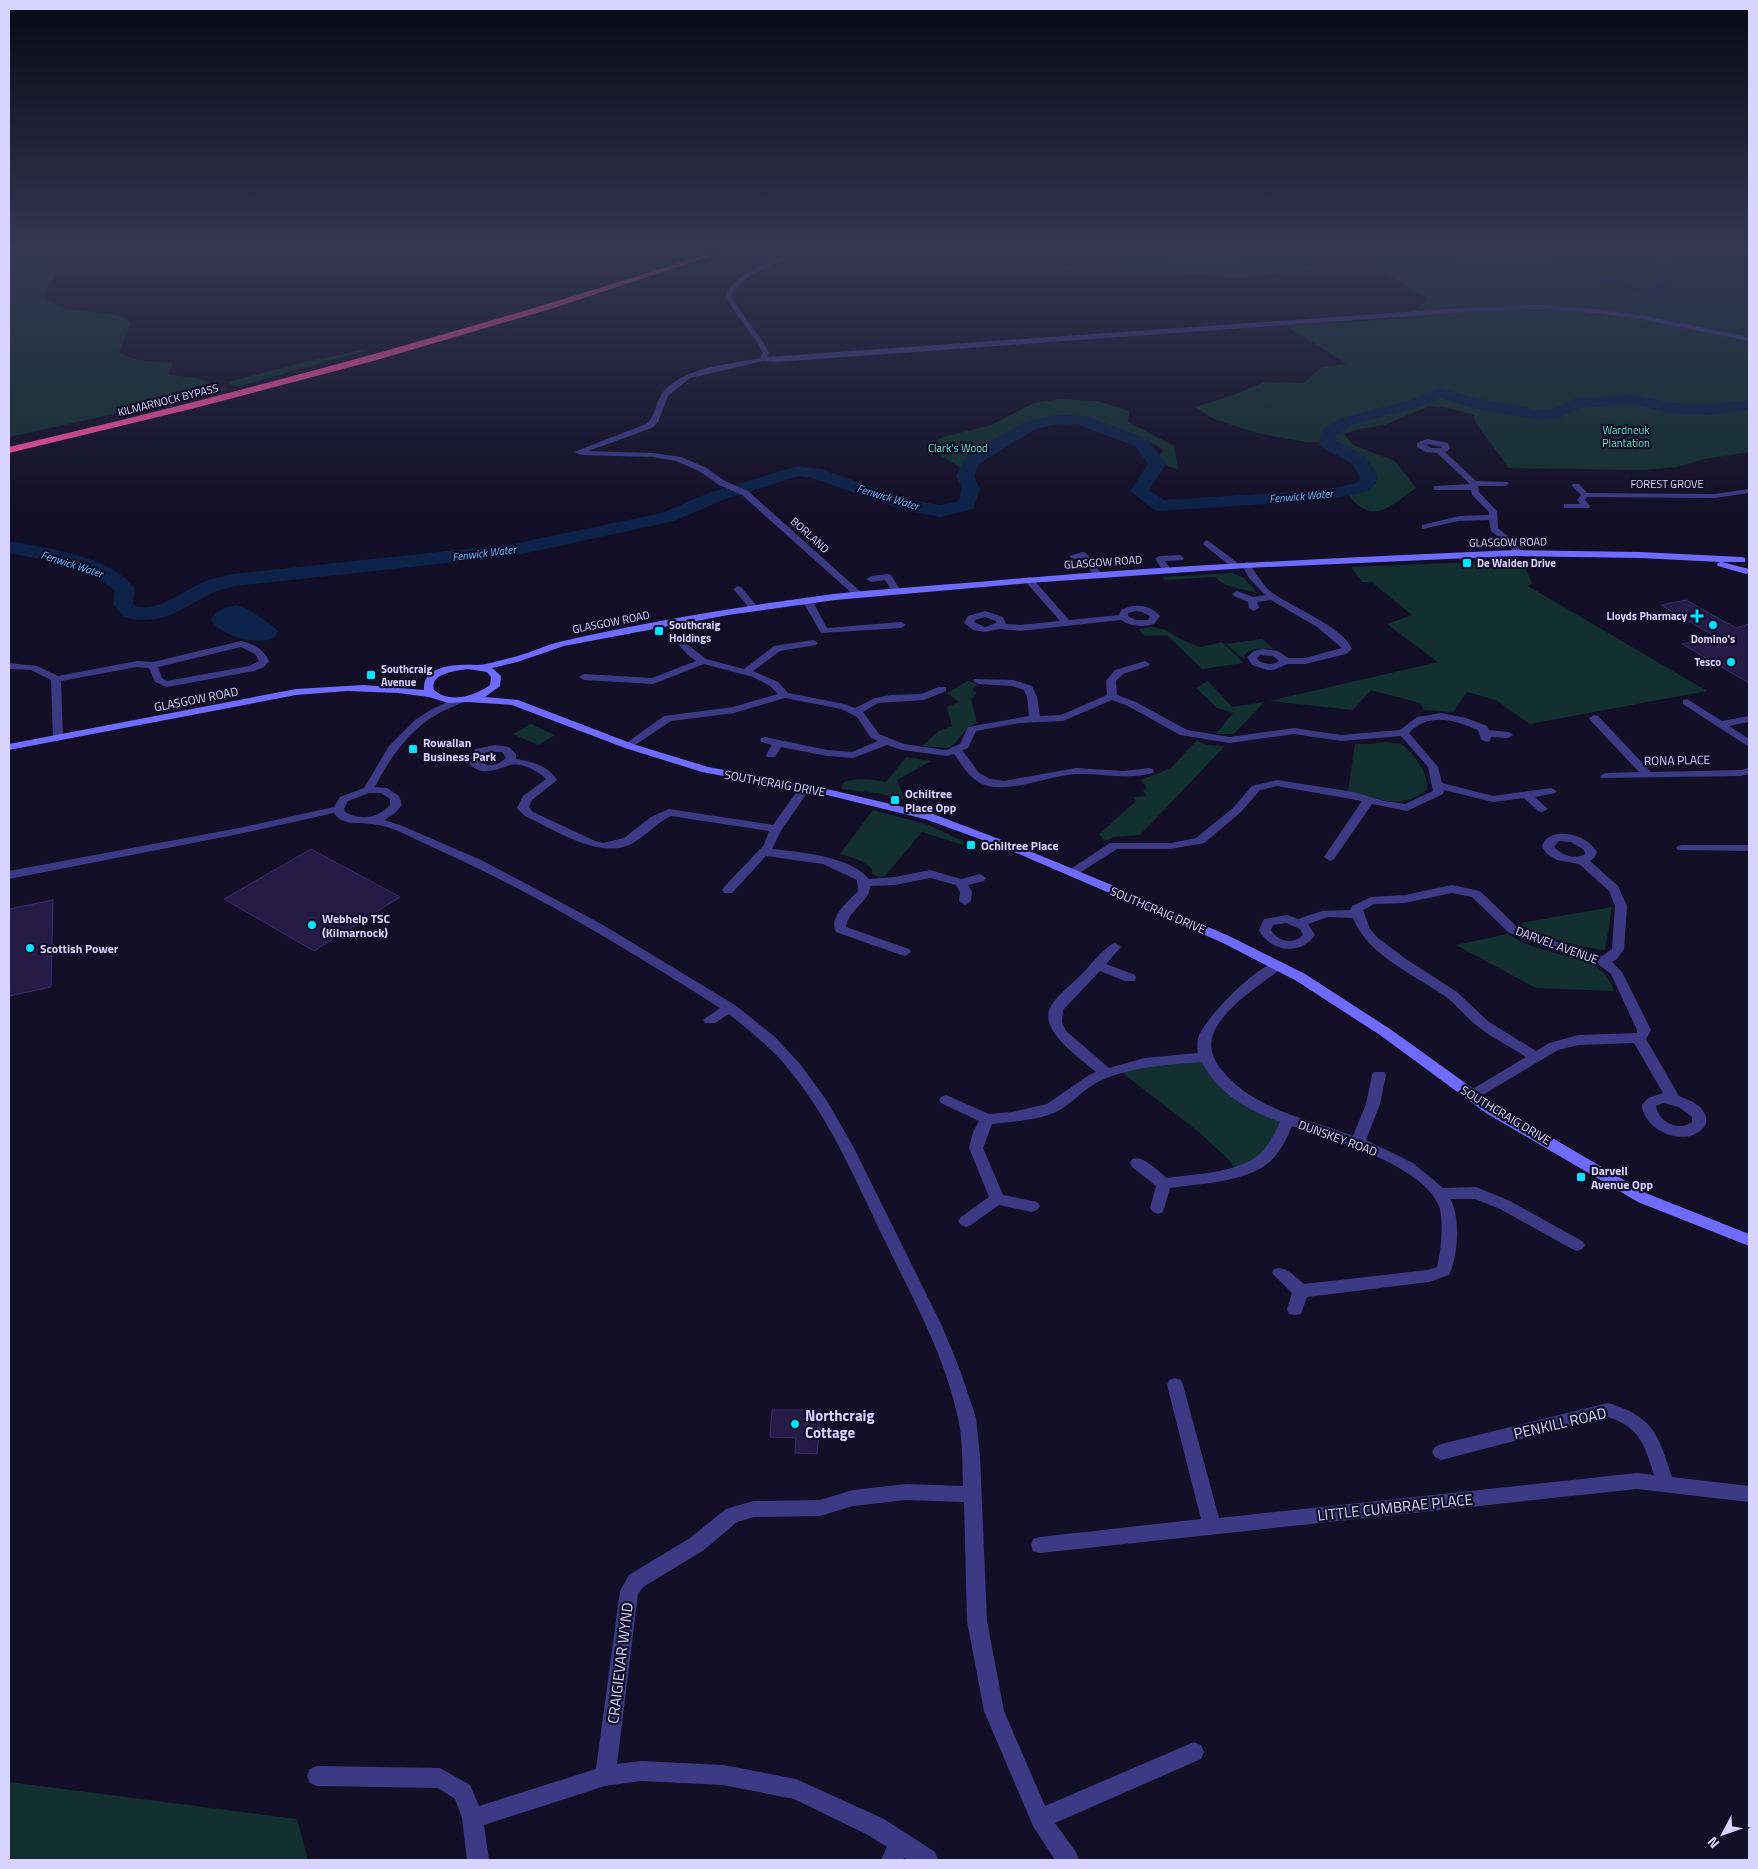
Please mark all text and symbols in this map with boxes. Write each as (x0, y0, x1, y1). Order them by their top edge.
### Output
street label: KILMARNOCK BYPASS (116, 380, 220, 420)
park label: Wardneuk Plantation (1602, 422, 1650, 451)
park label: Clark's Wood (928, 440, 988, 456)
street label: FOREST GROVE (1630, 476, 1704, 492)
water label: Fenwick Water (855, 480, 922, 514)
water label: Fenwick Water (1268, 485, 1335, 507)
street label: BORLAND (787, 513, 833, 557)
street label: GLASGOW ROAD (1469, 533, 1547, 551)
water label: Fenwick Water (451, 541, 518, 565)
water label: Fenwick Water (39, 546, 106, 582)
street label: GLASGOW ROAD (1063, 551, 1143, 573)
place label: De Walden Drive (1477, 555, 1556, 571)
marker: De Walden Drive (1461, 557, 1473, 569)
street label: GLASGOW ROAD (571, 607, 651, 637)
place label: Lloyds Pharmacy (1606, 608, 1687, 624)
marker: Lloyds Pharmacy (1691, 610, 1703, 622)
place label: Southcraig Holdings (669, 617, 720, 646)
marker: Domino's (1707, 619, 1719, 631)
marker: Southcraig Holdings (653, 625, 665, 637)
place label: Domino's (1691, 631, 1735, 647)
place label: Tesco (1694, 654, 1721, 670)
marker: Tesco (1725, 656, 1737, 668)
place label: Southcraig Avenue (381, 661, 432, 690)
marker: Southcraig Avenue (365, 669, 377, 681)
street label: GLASGOW ROAD (152, 681, 240, 716)
place label: Rowallan Business Park (423, 733, 497, 766)
marker: Rowallan Business Park (407, 743, 419, 755)
street label: RONA PLACE (1644, 750, 1711, 770)
street label: SOUTHCRAIG DRIVE (723, 765, 827, 801)
place label: Ochiltree Place Opp (905, 784, 957, 817)
marker: Ochiltree Place Opp (889, 794, 901, 806)
place label: Ochiltree Place (981, 836, 1059, 855)
marker: Ochiltree Place (965, 839, 977, 851)
street label: SOUTHCRAIG DRIVE (1107, 881, 1209, 939)
place label: Webhelp TSC (Kilmarnock) (322, 909, 391, 942)
marker: Webhelp TSC (Kilmarnock) (306, 919, 318, 931)
street label: DARVEL AVENUE (1513, 921, 1601, 969)
place label: Scottish Power (40, 939, 119, 958)
marker: Scottish Power (24, 942, 36, 954)
street label: SOUTHCRAIG DRIVE (1457, 1081, 1555, 1150)
street label: DUNSKEY ROAD (1296, 1115, 1380, 1161)
place label: Darvell Avenue Opp (1591, 1161, 1653, 1194)
marker: Darvell Avenue Opp (1575, 1171, 1587, 1183)
street label: PENKILL ROAD (1511, 1401, 1609, 1445)
place label: Northcraig Cottage (805, 1404, 874, 1444)
marker: Northcraig Cottage (789, 1418, 801, 1430)
street label: LITTLE CUMBRAE PLACE (1316, 1487, 1474, 1527)
street label: CRAIGIEVAR WYND (601, 1601, 639, 1725)
north arrow (1698, 1809, 1748, 1859)
text: N (1702, 1832, 1724, 1853)

